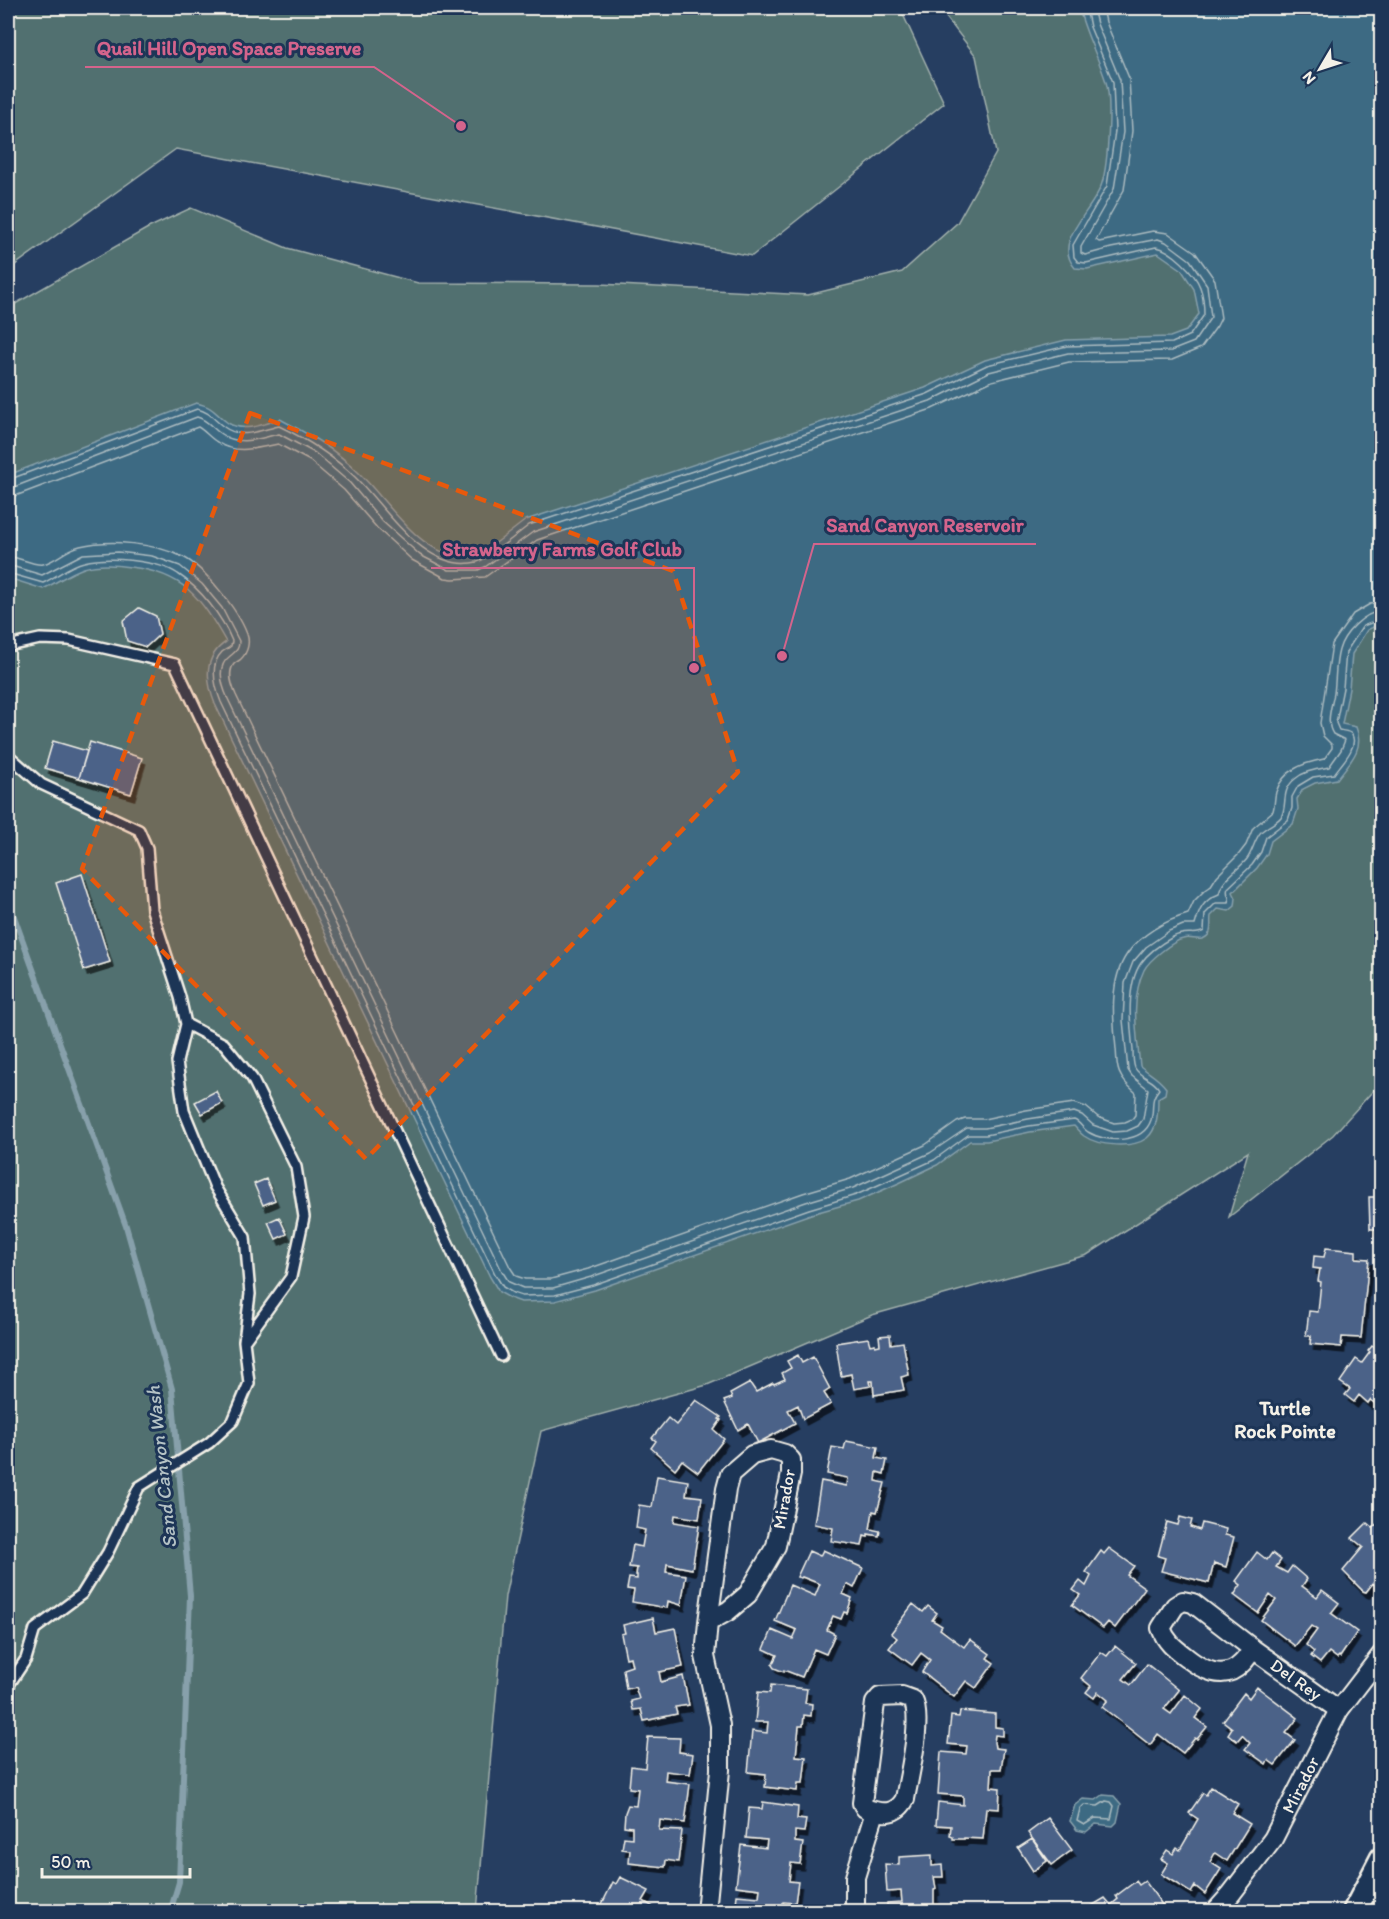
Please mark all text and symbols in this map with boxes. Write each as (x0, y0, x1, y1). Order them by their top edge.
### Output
callout: Quail Hill Open Space Preserve (85, 29, 374, 67)
text: Quail Hill Open Space Preserve (97, 36, 362, 61)
north arrow (1290, 39, 1350, 99)
text: N (1298, 68, 1320, 88)
callout: Sand Canyon Reservoir (814, 506, 1036, 544)
text: Sand Canyon Reservoir (826, 513, 1025, 538)
callout: Strawberry Farms Golf Club (431, 530, 694, 568)
text: Strawberry Farms Golf Club (442, 537, 682, 562)
water label: Sand Canyon Wash (140, 1384, 181, 1550)
district label: Turtle Rock Pointe (1234, 1396, 1336, 1443)
street label: Mirador (768, 1466, 800, 1531)
street label: Del Rey (1266, 1654, 1327, 1706)
street label: Mirador (1277, 1752, 1325, 1817)
scale bar (42, 1841, 190, 1879)
text: 50 m (51, 1851, 91, 1873)

